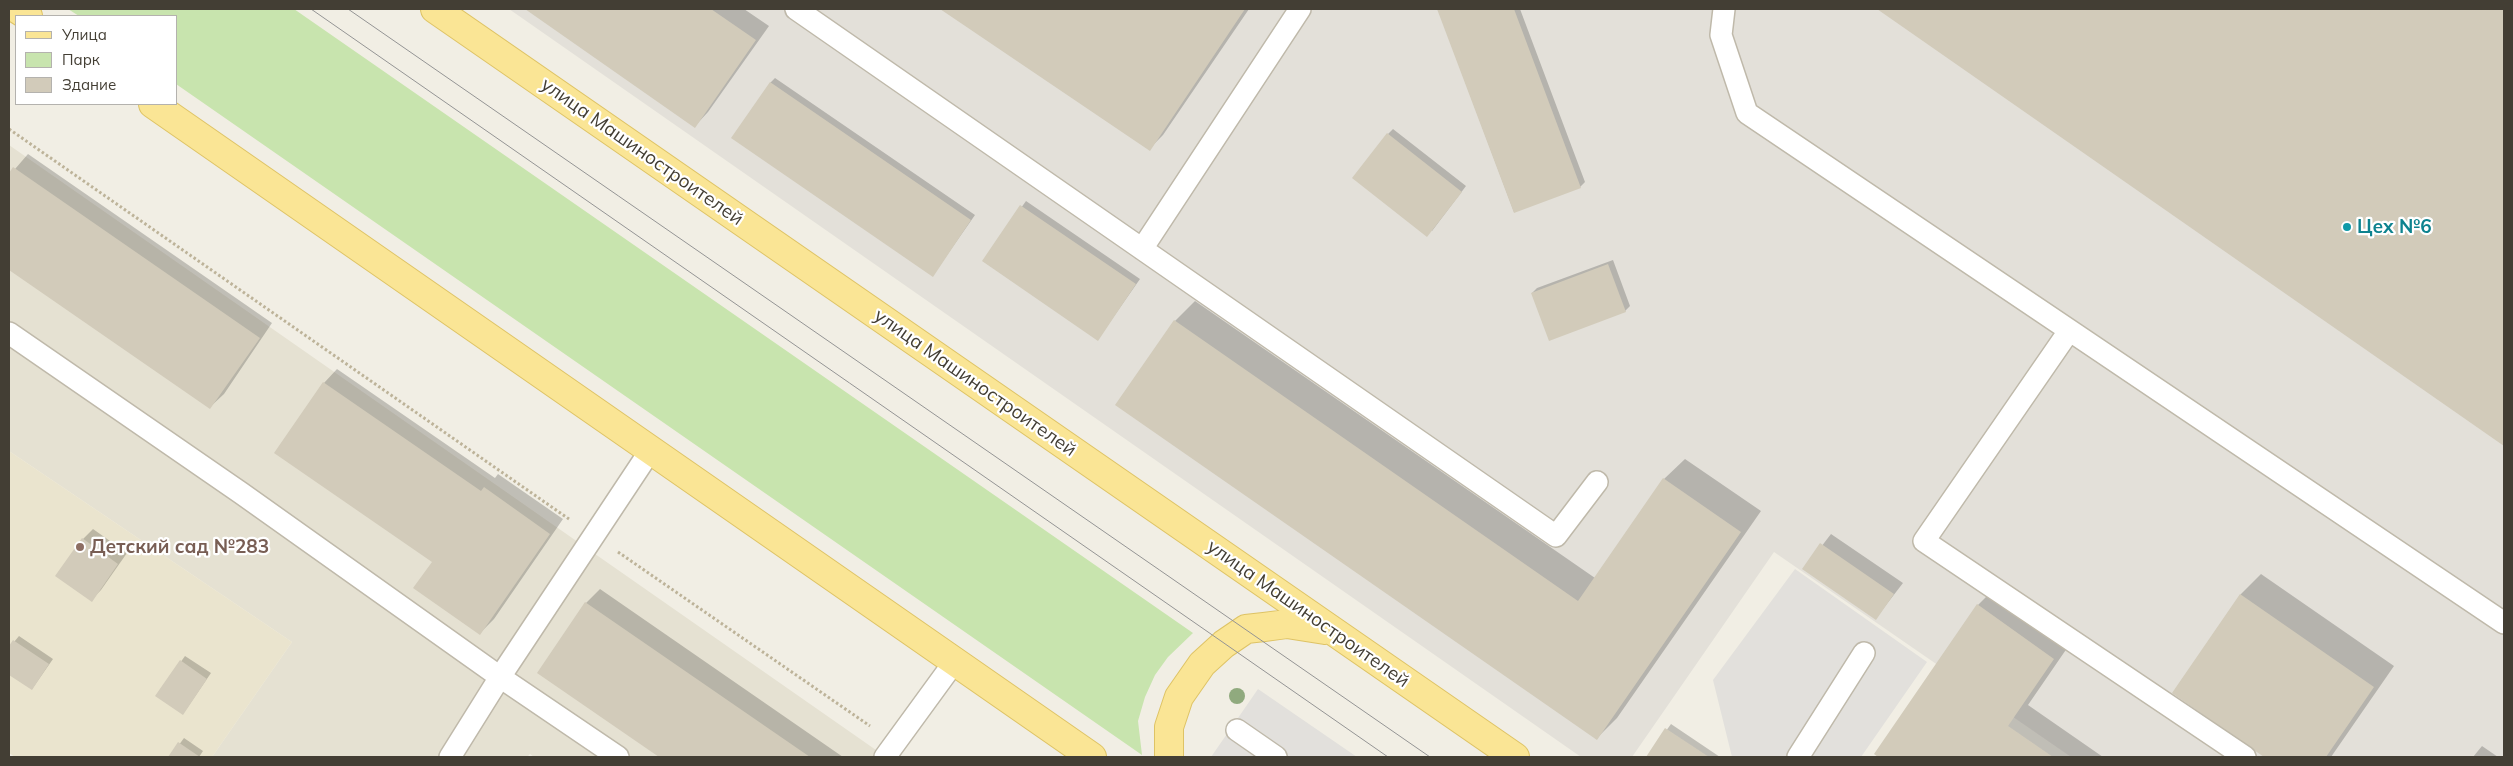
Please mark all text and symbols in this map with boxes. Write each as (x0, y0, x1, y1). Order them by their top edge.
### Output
legend (15, 15, 178, 105)
text: Улица (62, 25, 107, 44)
text: Парк (62, 50, 100, 69)
street label: улица Машиностроителей (536, 73, 748, 231)
text: Здание (62, 75, 116, 94)
place label: Цех №6 (2357, 216, 2432, 238)
marker: Цех №6 (2341, 221, 2353, 233)
street label: улица Машиностроителей (869, 304, 1081, 462)
street label: улица Машиностроителей (1202, 535, 1414, 693)
place label: Детский сад №283 (90, 536, 269, 558)
marker: Детский сад №283 (74, 541, 86, 553)

